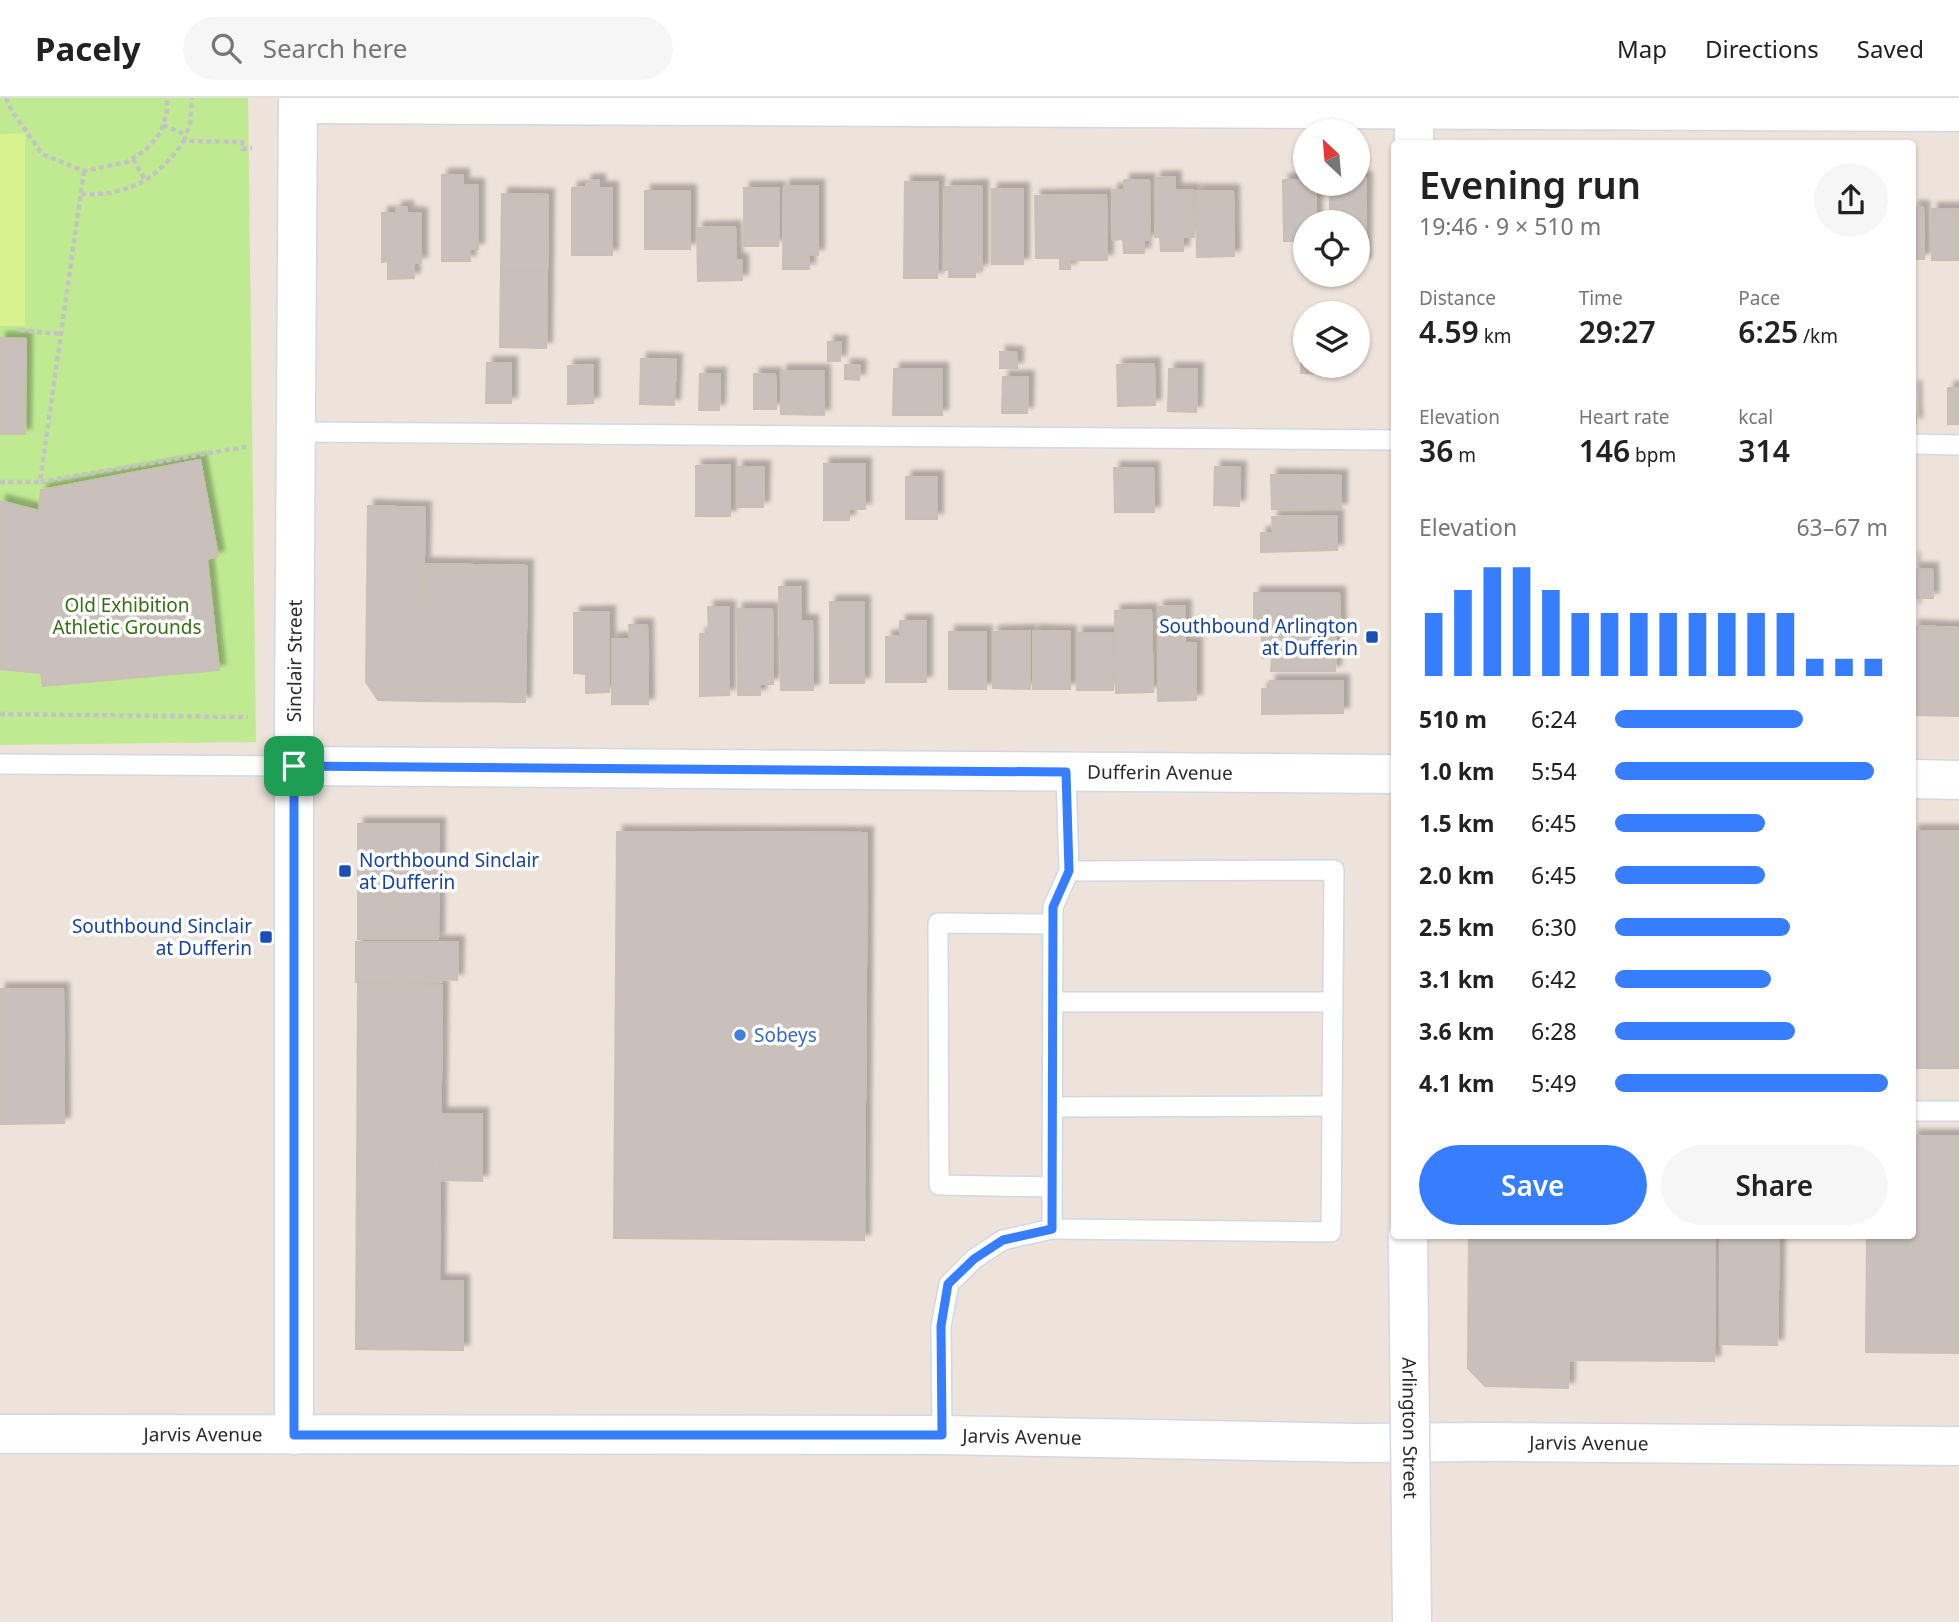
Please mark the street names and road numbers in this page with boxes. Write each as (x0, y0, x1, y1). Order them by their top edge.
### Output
street label: Sinclair Street (281, 599, 308, 722)
street label: Dufferin Avenue (1087, 759, 1233, 786)
street label: Arlington Street (1396, 1357, 1424, 1499)
street label: Jarvis Avenue (141, 1421, 263, 1447)
street label: Jarvis Avenue (960, 1422, 1082, 1451)
street label: Jarvis Avenue (1527, 1429, 1649, 1456)

